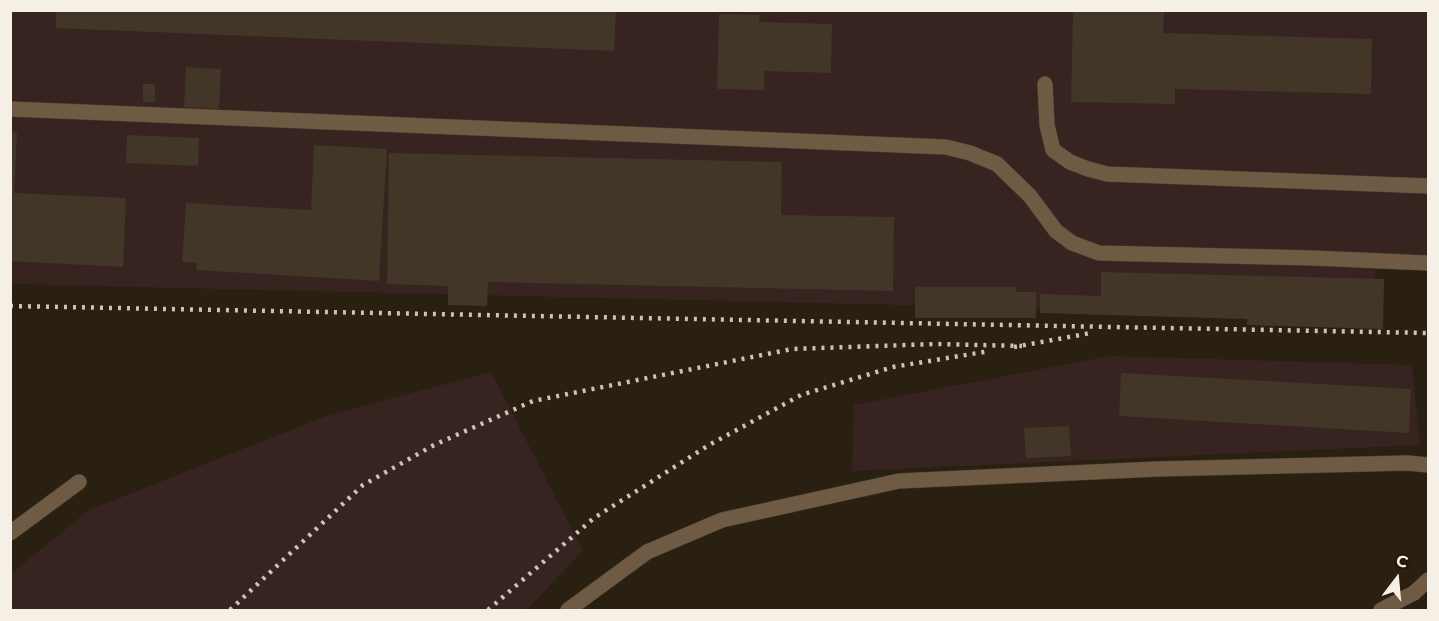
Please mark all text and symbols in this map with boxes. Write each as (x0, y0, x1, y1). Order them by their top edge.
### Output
north arrow (1367, 549, 1427, 609)
text: С (1394, 550, 1410, 572)

